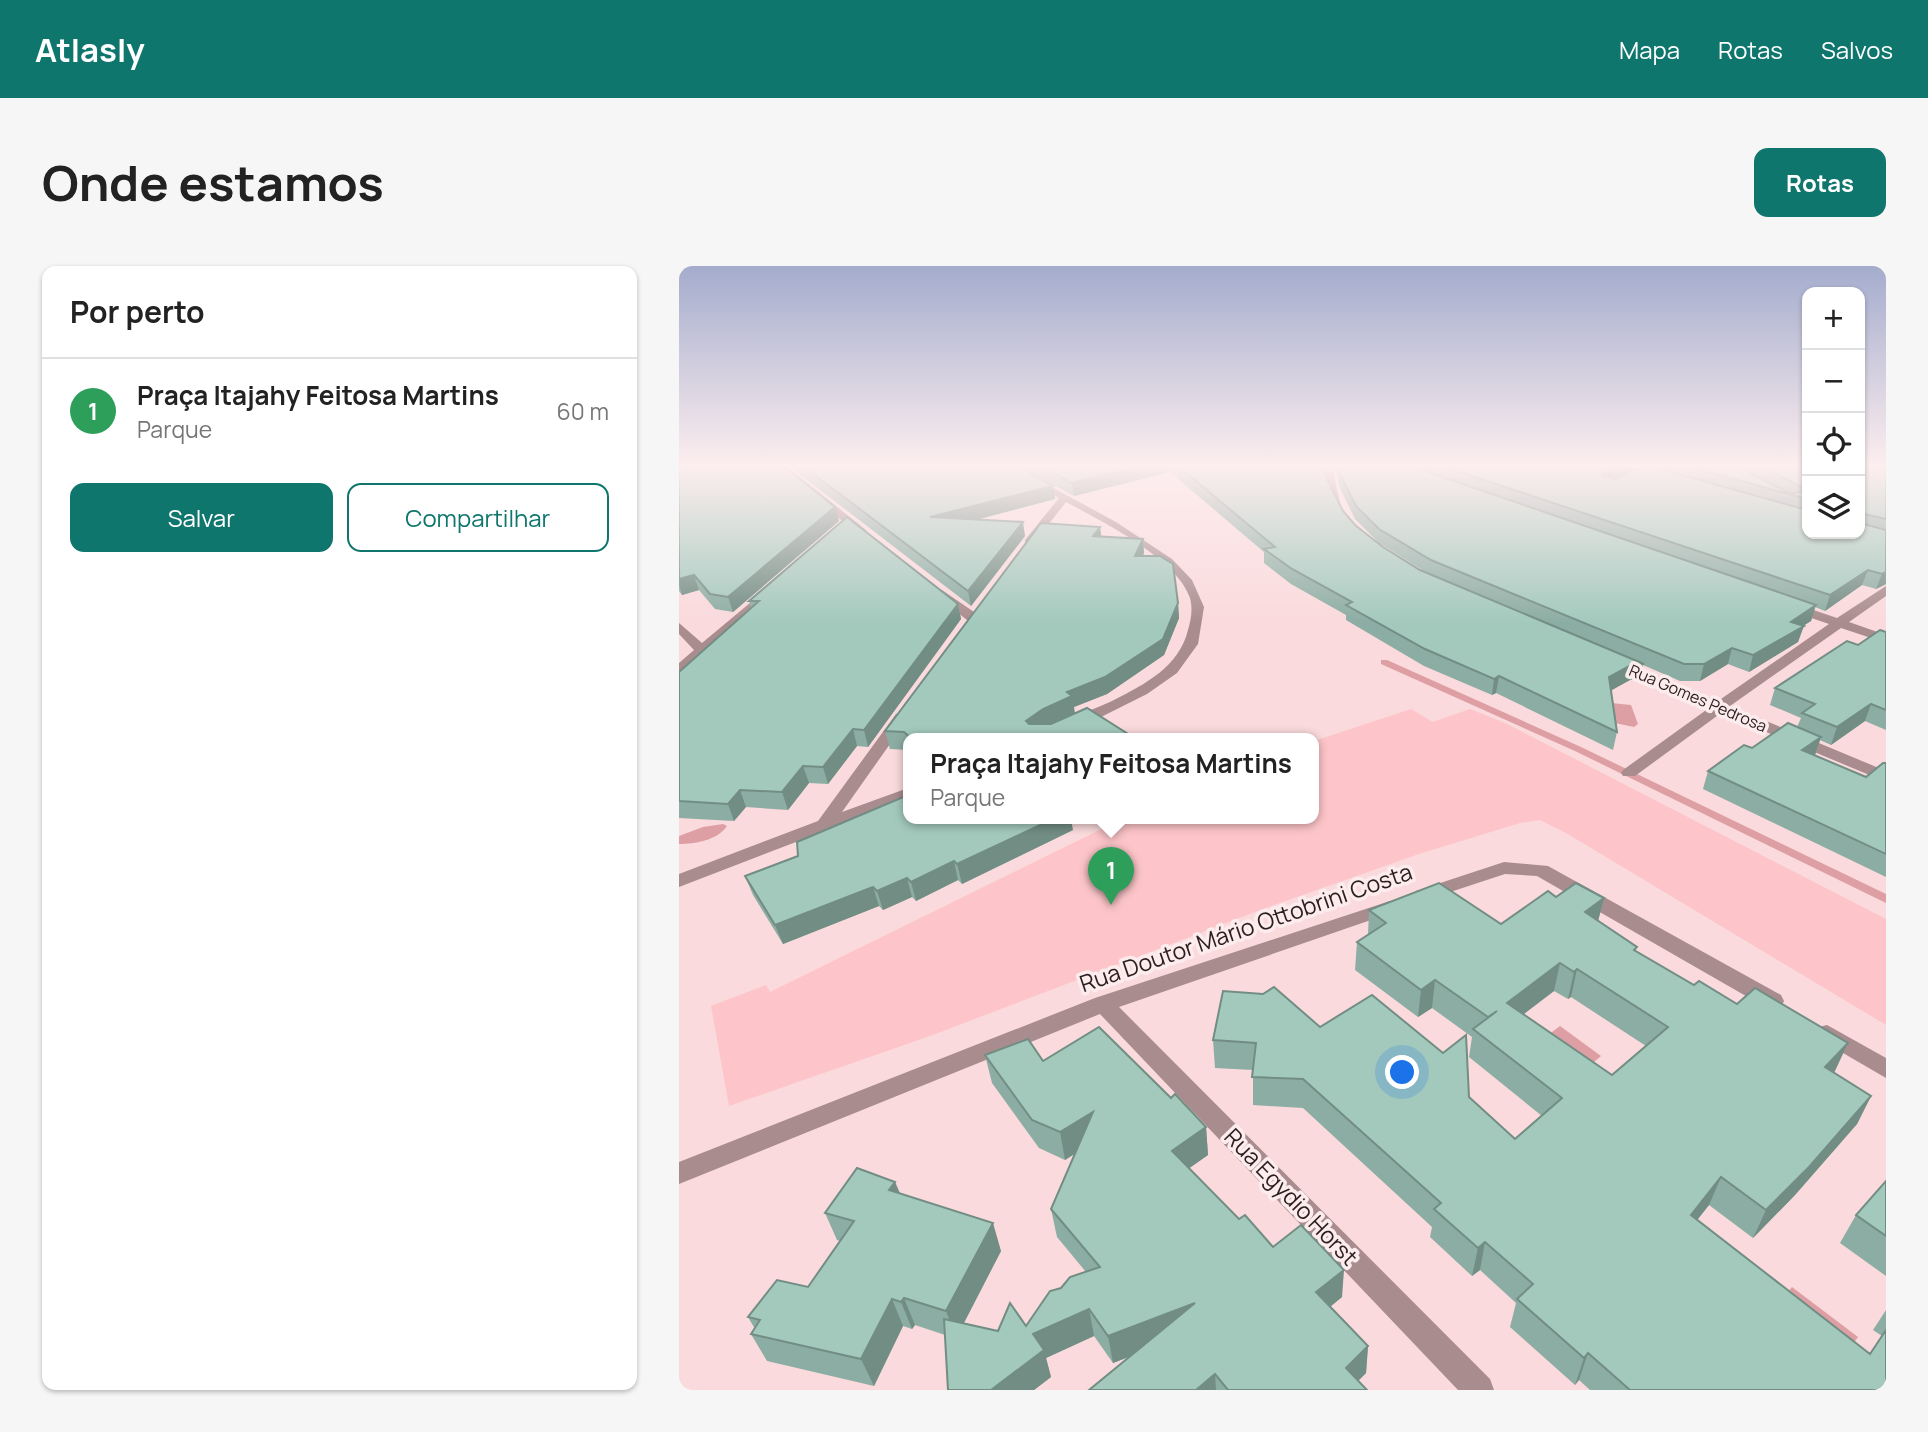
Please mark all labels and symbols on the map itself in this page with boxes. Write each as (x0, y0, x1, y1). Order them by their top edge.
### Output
street label: Rua Gomes Pedrosa (1626, 659, 1770, 737)
pin: 1 (1088, 847, 1134, 905)
street label: Rua Doutor Mário Ottobrini Costa (1075, 855, 1416, 999)
your location (1385, 1055, 1419, 1089)
street label: Rua Egydio Horst (1218, 1121, 1366, 1272)

